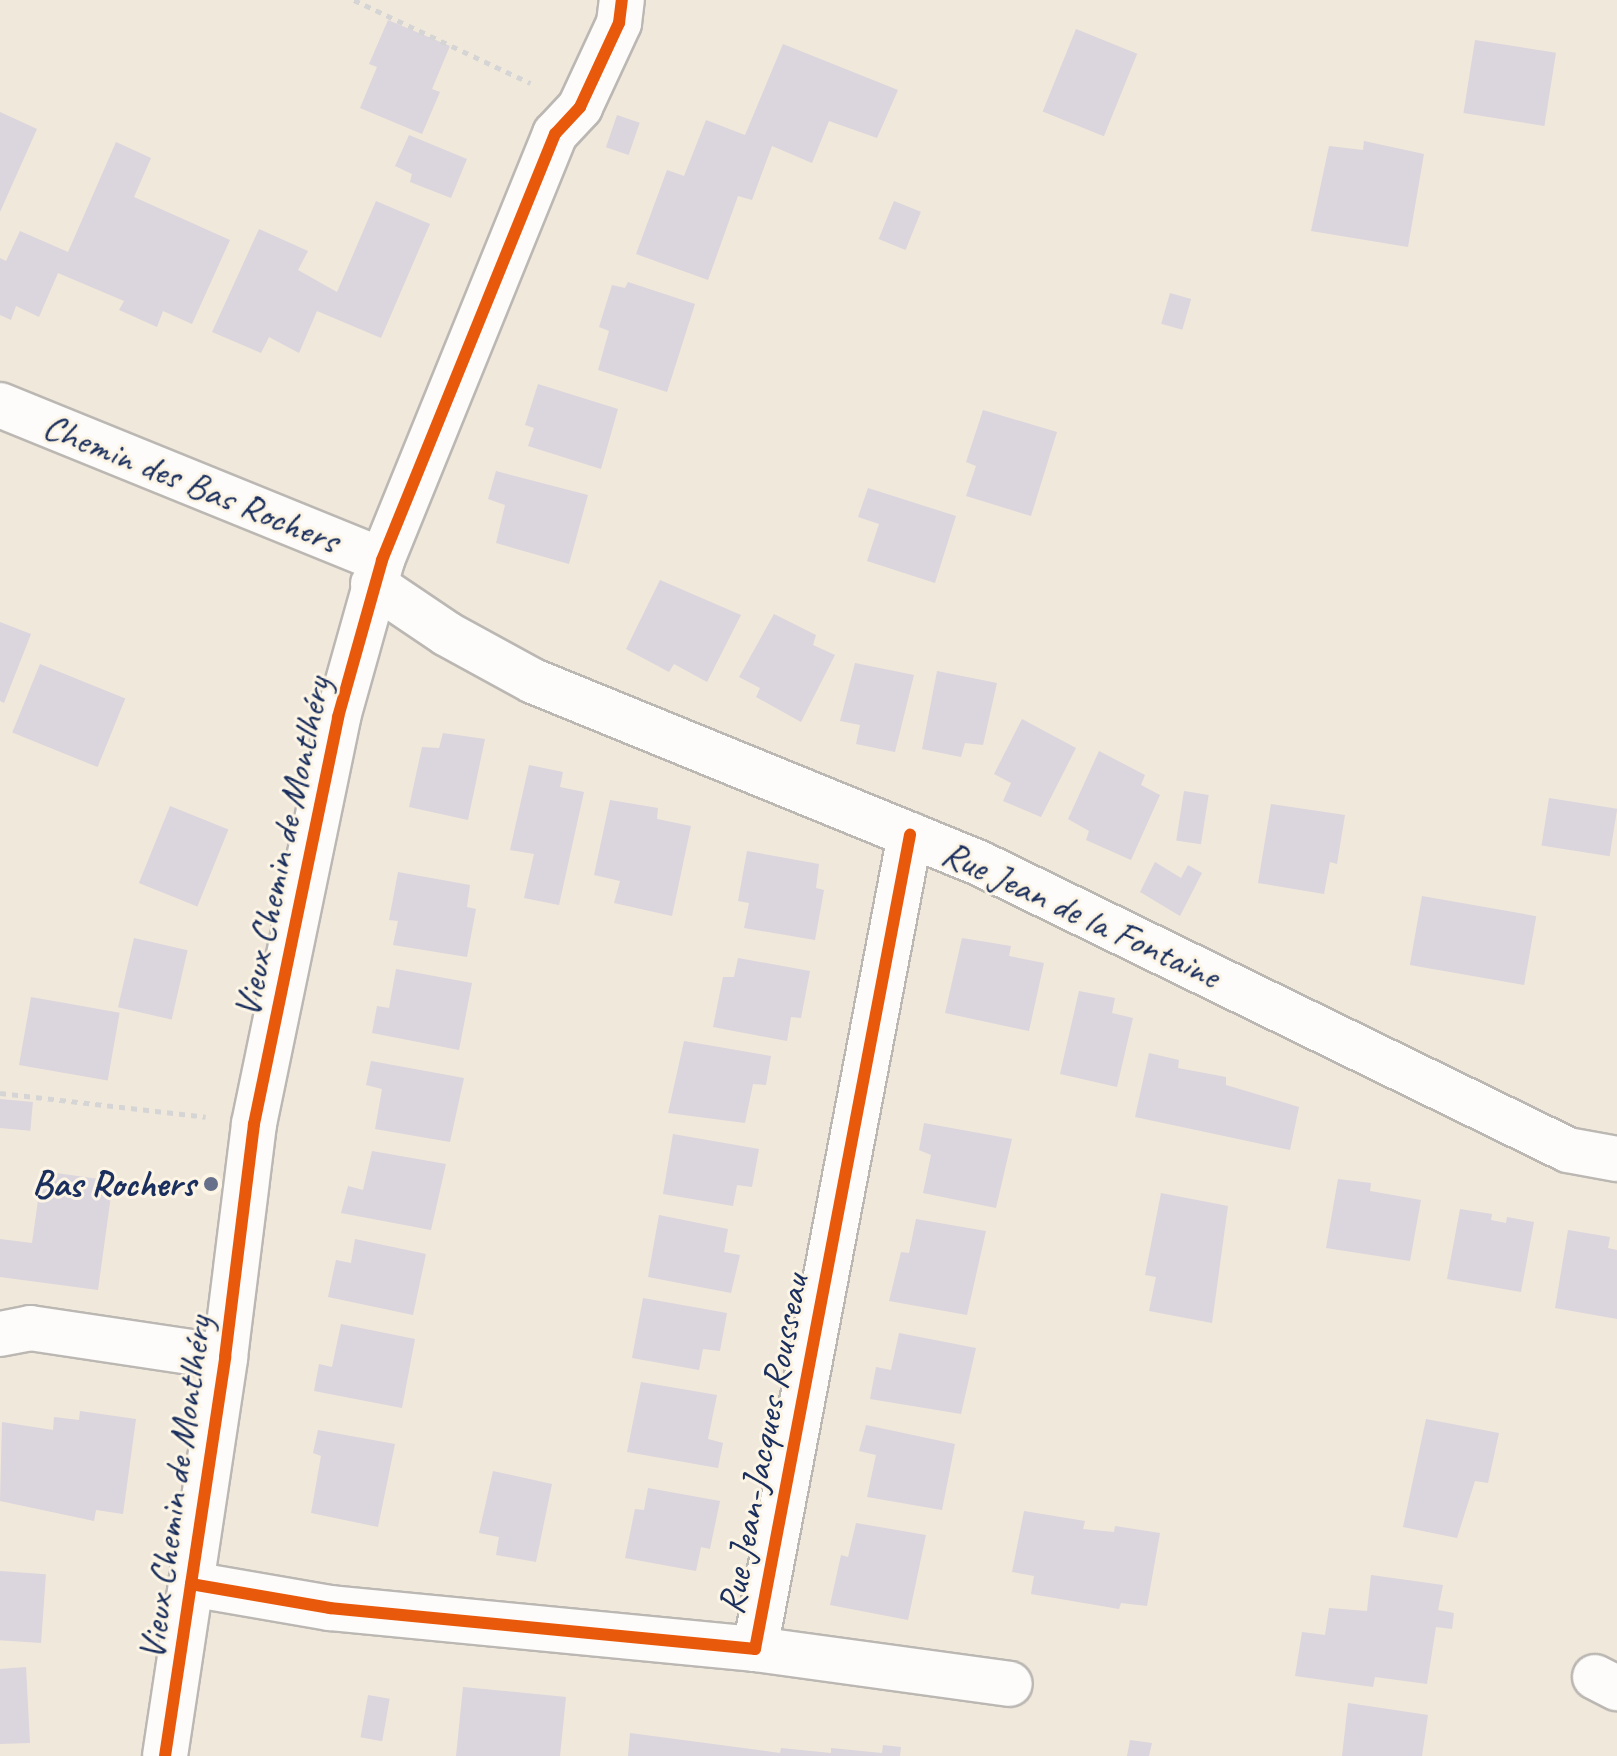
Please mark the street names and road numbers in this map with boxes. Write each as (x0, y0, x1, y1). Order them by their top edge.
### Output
street label: Chemin des Bas Rochers (36, 403, 346, 563)
street label: Vieux Chemin de Montlhéry (223, 672, 341, 1022)
street label: Rue Jean de la Fontaine (935, 830, 1227, 998)
street label: Rue Jean-Jacques Rousseau (708, 1271, 818, 1617)
street label: Vieux Chemin de Montlhéry (128, 1312, 222, 1664)

